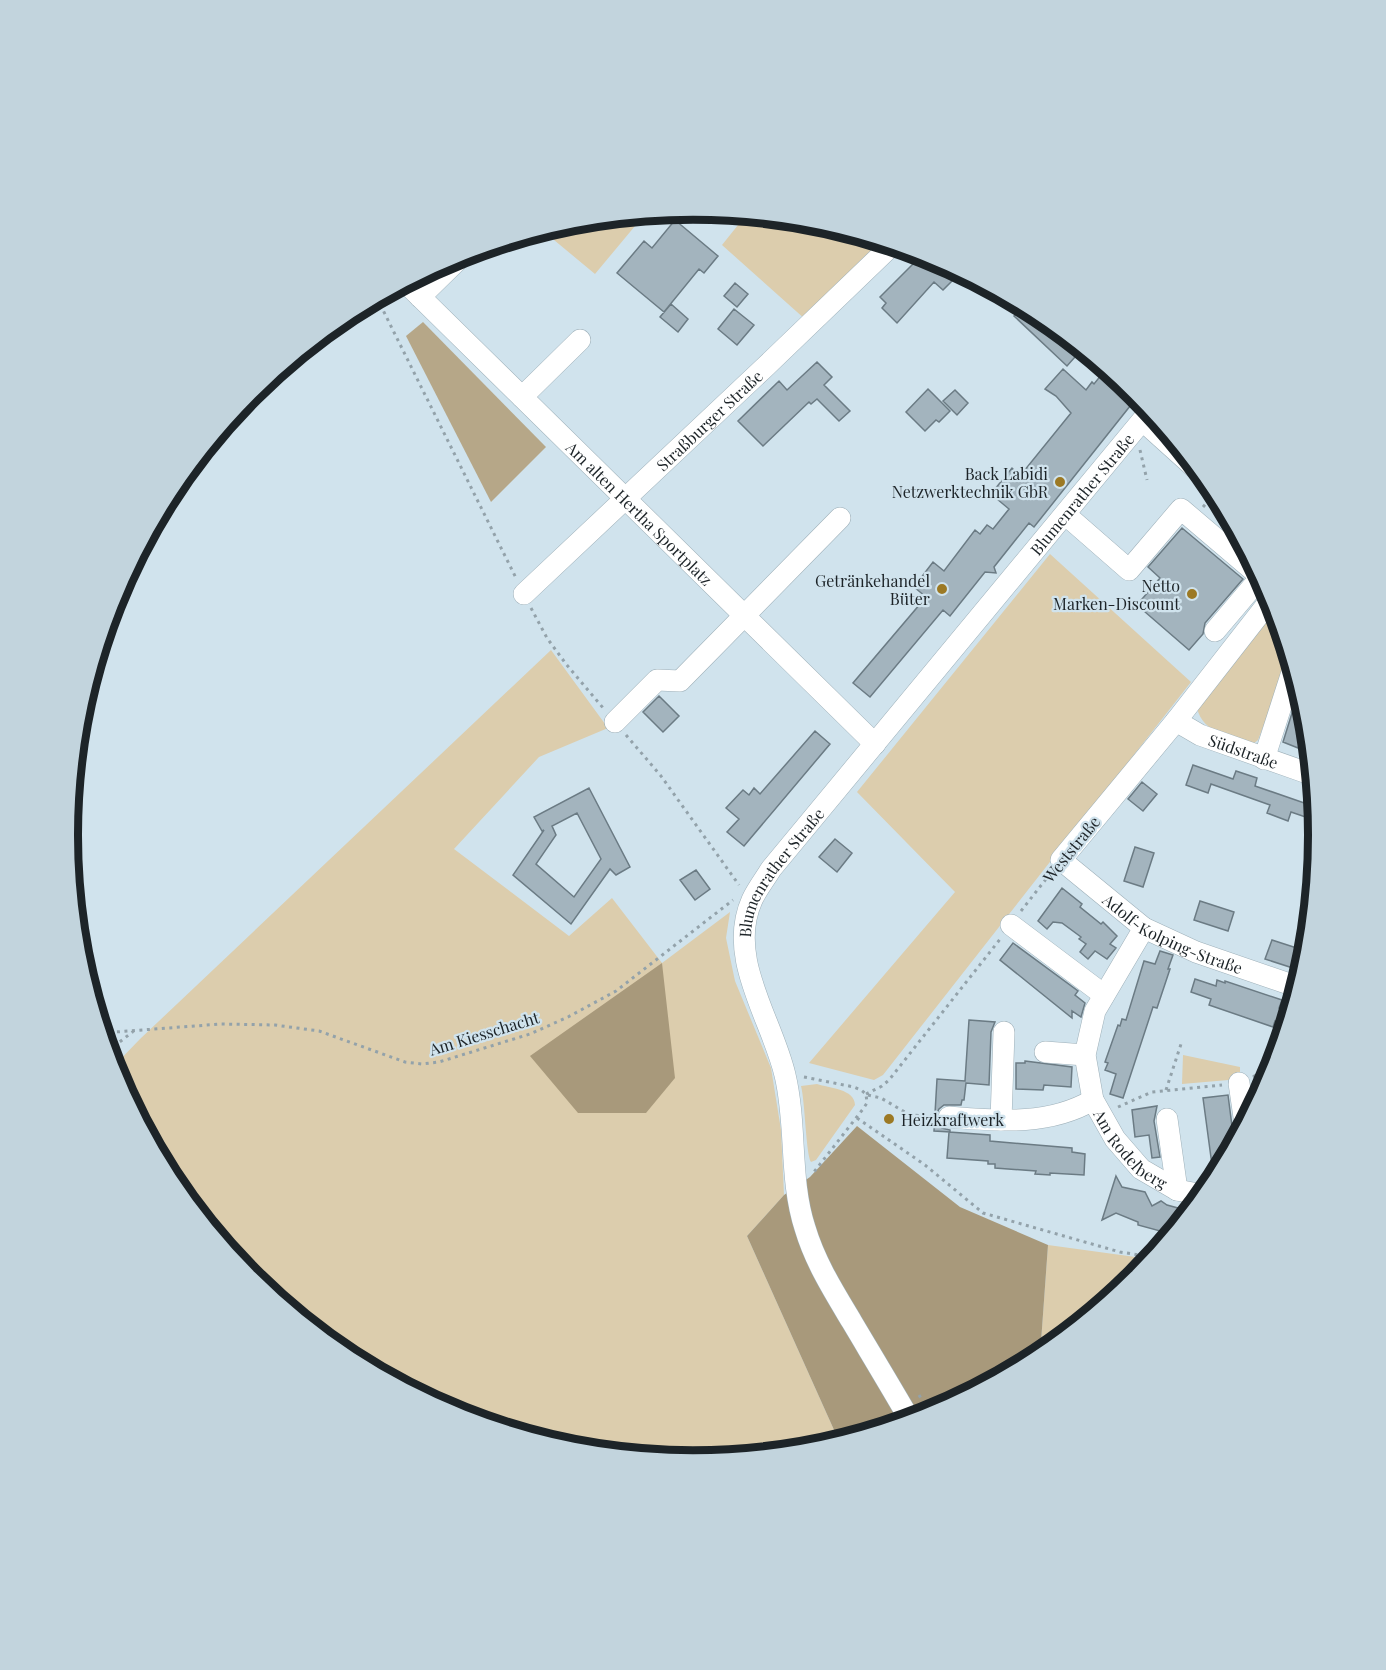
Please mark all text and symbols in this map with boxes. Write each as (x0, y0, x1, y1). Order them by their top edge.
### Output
street label: Straßburger Straße (651, 365, 766, 475)
street label: Blumenrather Straße (1025, 429, 1138, 559)
street label: Am alten Hertha Sportplatz (562, 436, 718, 590)
place label: Back Labidi Netzwerktechnik GbR (892, 463, 1049, 502)
marker: Back Labidi Netzwerktechnik GbR (1053, 475, 1067, 489)
place label: Getränkehandel Büter (815, 570, 930, 609)
place label: Netto Marken-Discount (1053, 575, 1180, 614)
marker: Getränkehandel Büter (935, 582, 949, 596)
marker: Netto Marken-Discount (1185, 587, 1199, 601)
street label: Südstraße (1206, 728, 1281, 772)
street label: Blumenrather Straße (734, 803, 828, 938)
street label: Weststraße (1037, 811, 1104, 887)
street label: Adolf-Kolping-Straße (1098, 888, 1246, 978)
street label: Am Kiesschacht (426, 1006, 542, 1060)
street label: Am Rodelberg (1089, 1104, 1172, 1193)
place label: Heizkraftwerk (901, 1109, 1004, 1130)
marker: Heizkraftwerk (882, 1112, 896, 1126)

